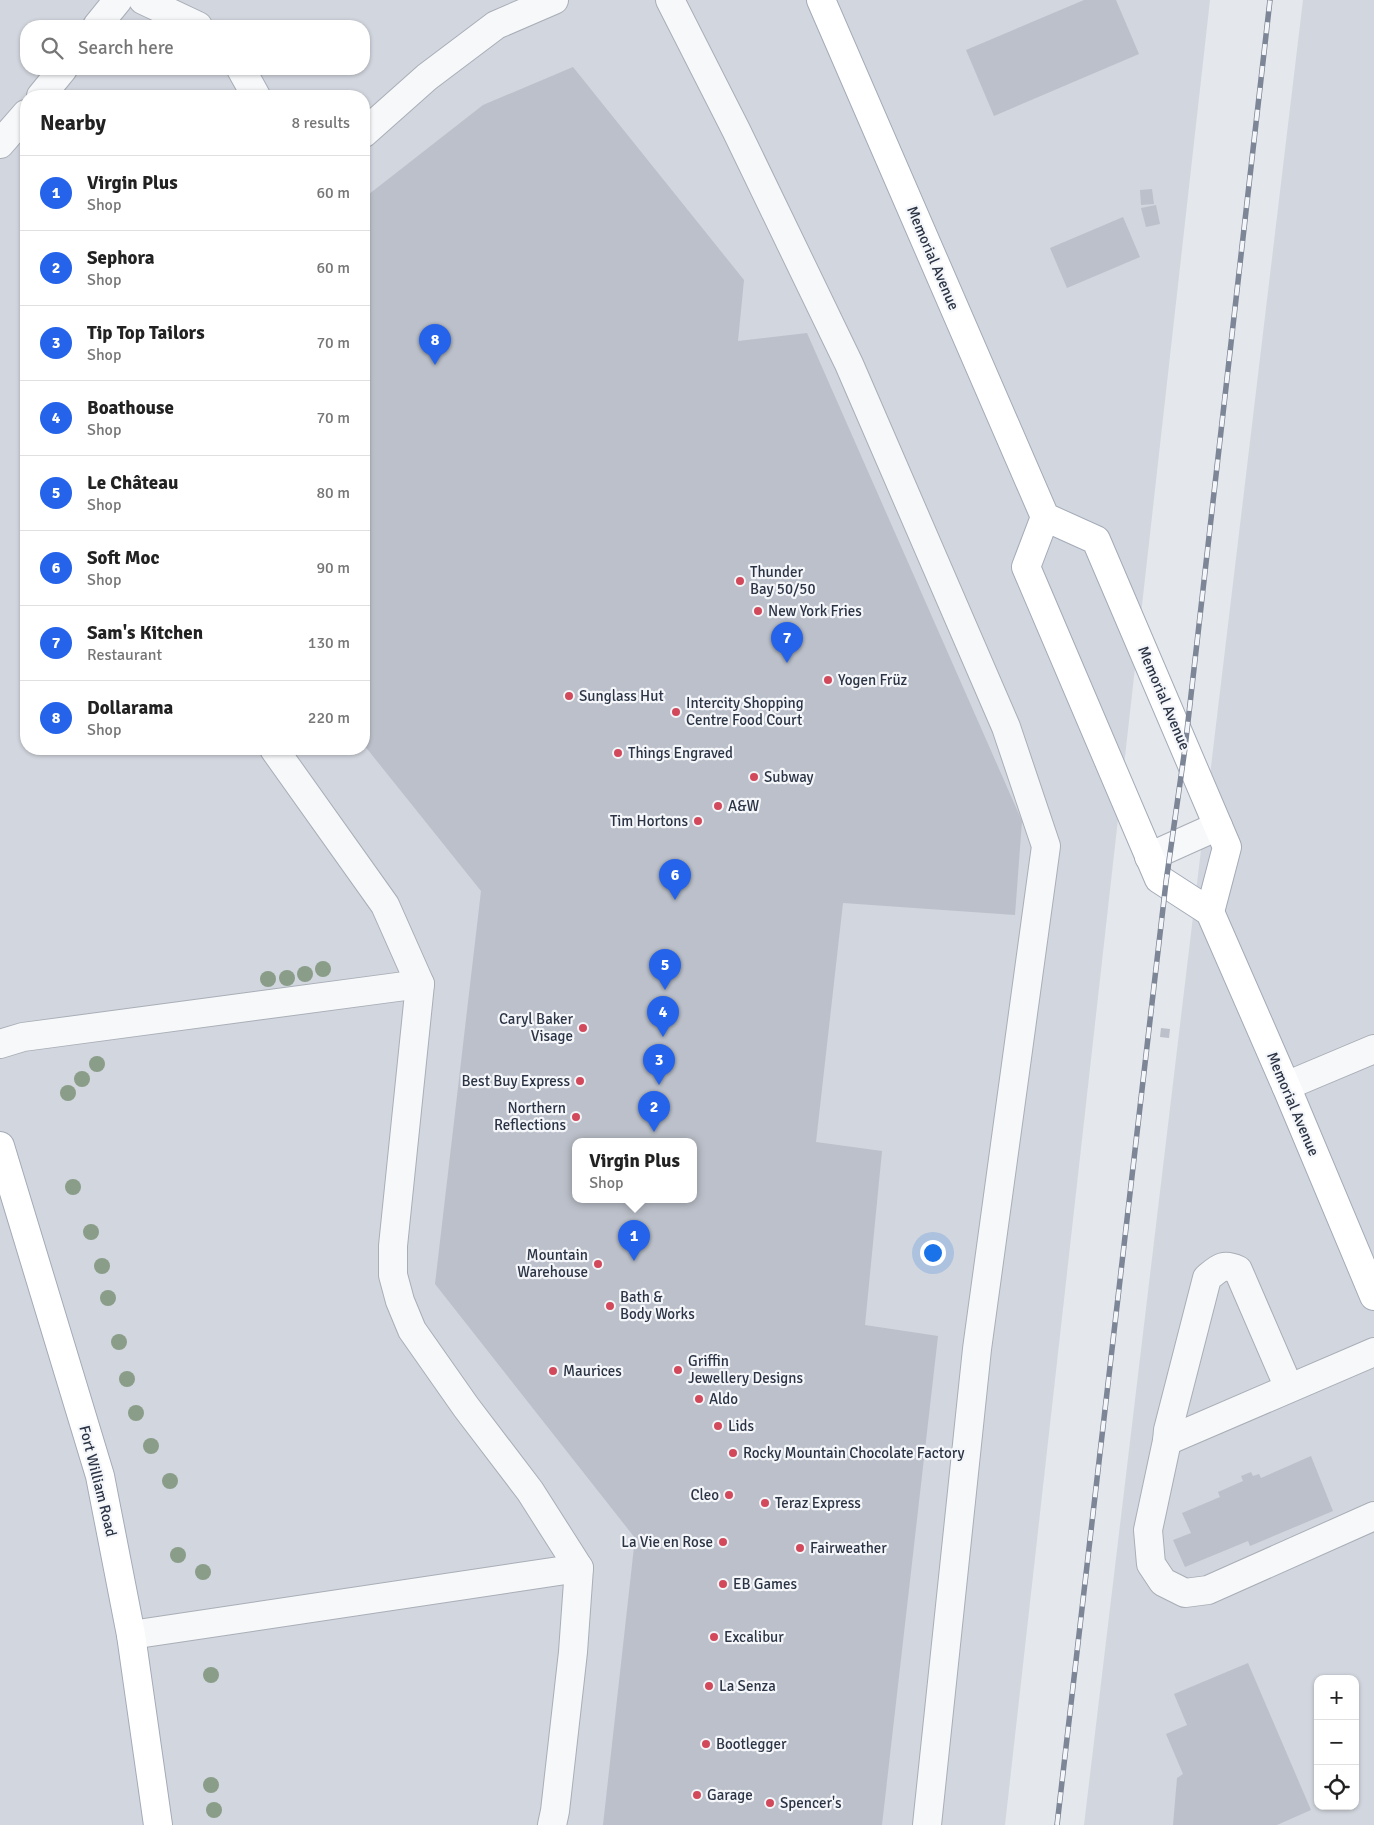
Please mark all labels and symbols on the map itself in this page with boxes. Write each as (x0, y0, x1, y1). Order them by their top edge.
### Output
street label: Memorial Avenue (903, 203, 963, 313)
pin: 8 (419, 324, 451, 365)
place label: Thunder Bay 50/50 (750, 563, 816, 598)
marker: Thunder Bay 50/50 (734, 575, 746, 587)
place label: New York Fries (768, 602, 862, 620)
marker: New York Fries (752, 605, 764, 617)
pin: 7 (771, 622, 803, 663)
street label: Memorial Avenue (1134, 643, 1194, 753)
place label: Yogen Früz (838, 671, 908, 689)
marker: Yogen Früz (822, 674, 834, 686)
place label: Sunglass Hut (579, 687, 664, 705)
marker: Sunglass Hut (563, 690, 575, 702)
place label: Intercity Shopping Centre Food Court (686, 694, 804, 729)
marker: Intercity Shopping Centre Food Court (670, 706, 682, 718)
place label: Things Engraved (628, 744, 733, 762)
marker: Things Engraved (612, 747, 624, 759)
place label: Subway (764, 768, 814, 786)
marker: Subway (748, 771, 760, 783)
place label: A&W (728, 797, 760, 815)
marker: A&W (712, 800, 724, 812)
place label: Tim Hortons (610, 812, 688, 830)
marker: Tim Hortons (692, 815, 704, 827)
pin: 6 (659, 859, 691, 900)
pin: 5 (649, 949, 681, 990)
pin: 4 (647, 996, 679, 1037)
place label: Caryl Baker Visage (499, 1010, 573, 1045)
marker: Caryl Baker Visage (577, 1022, 589, 1034)
pin: 3 (643, 1044, 675, 1085)
street label: Memorial Avenue (1263, 1049, 1323, 1159)
place label: Best Buy Express (461, 1072, 570, 1090)
marker: Best Buy Express (574, 1075, 586, 1087)
pin: 2 (638, 1091, 670, 1132)
place label: Northern Reflections (494, 1099, 566, 1134)
marker: Northern Reflections (570, 1111, 582, 1123)
pin: 1 (618, 1220, 650, 1261)
your location (920, 1240, 946, 1266)
place label: Mountain Warehouse (517, 1246, 588, 1281)
marker: Mountain Warehouse (592, 1258, 604, 1270)
place label: Bath & Body Works (620, 1288, 695, 1323)
marker: Bath & Body Works (604, 1300, 616, 1312)
place label: Griffin Jewellery Designs (688, 1352, 803, 1387)
place label: Maurices (563, 1362, 622, 1380)
marker: Griffin Jewellery Designs (672, 1364, 684, 1376)
marker: Maurices (547, 1365, 559, 1377)
place label: Aldo (709, 1390, 738, 1408)
marker: Aldo (693, 1393, 705, 1405)
place label: Lids (728, 1417, 755, 1435)
marker: Lids (712, 1420, 724, 1432)
street label: Fort William Road (75, 1424, 121, 1539)
place label: Rocky Mountain Chocolate Factory (743, 1444, 965, 1462)
marker: Rocky Mountain Chocolate Factory (727, 1447, 739, 1459)
place label: Cleo (690, 1486, 719, 1504)
marker: Cleo (723, 1489, 735, 1501)
place label: Teraz Express (775, 1494, 861, 1512)
marker: Teraz Express (759, 1497, 771, 1509)
place label: La Vie en Rose (621, 1533, 713, 1551)
marker: La Vie en Rose (717, 1536, 729, 1548)
place label: Fairweather (810, 1539, 887, 1557)
marker: Fairweather (794, 1542, 806, 1554)
place label: EB Games (733, 1575, 798, 1593)
marker: EB Games (717, 1578, 729, 1590)
place label: Excalibur (724, 1628, 784, 1646)
marker: Excalibur (708, 1631, 720, 1643)
place label: La Senza (719, 1677, 776, 1695)
marker: La Senza (703, 1680, 715, 1692)
place label: Bootlegger (716, 1735, 787, 1753)
marker: Bootlegger (700, 1738, 712, 1750)
place label: Garage (707, 1786, 753, 1804)
marker: Garage (691, 1789, 703, 1801)
place label: Spencer's (780, 1794, 842, 1812)
marker: Spencer's (764, 1797, 776, 1809)

